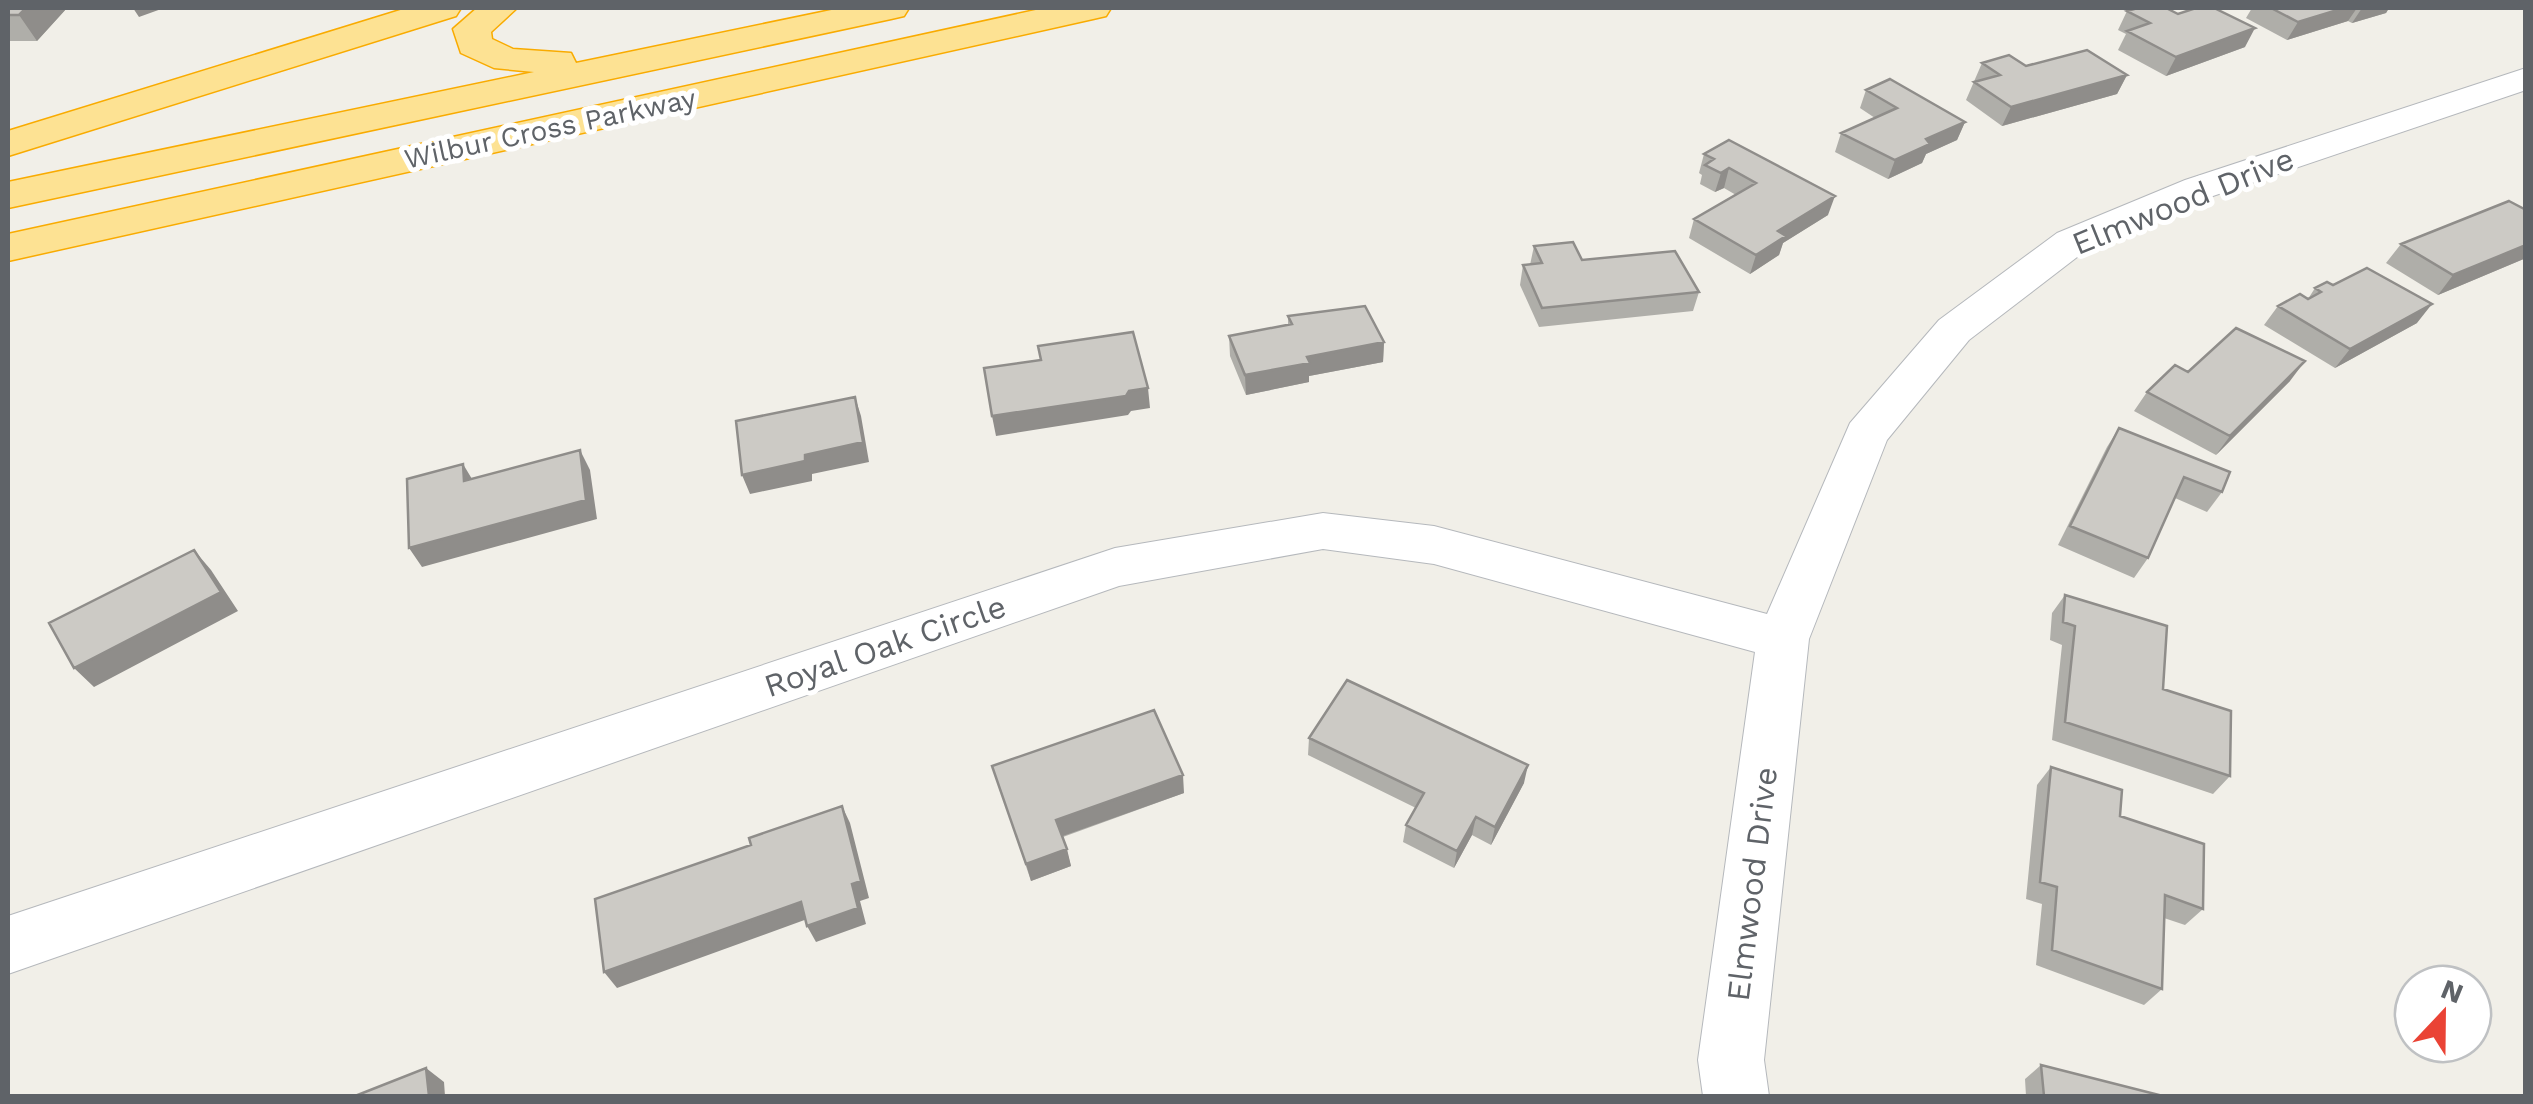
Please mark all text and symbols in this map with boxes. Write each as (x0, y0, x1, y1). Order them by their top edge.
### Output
street label: Wilbur Cross Parkway (401, 81, 699, 175)
street label: Elmwood Drive (2067, 139, 2299, 263)
street label: Royal Oak Circle (759, 587, 1011, 705)
street label: Elmwood Drive (1719, 765, 1785, 1003)
north arrow (2393, 964, 2493, 1064)
text: N (2436, 972, 2468, 1010)

